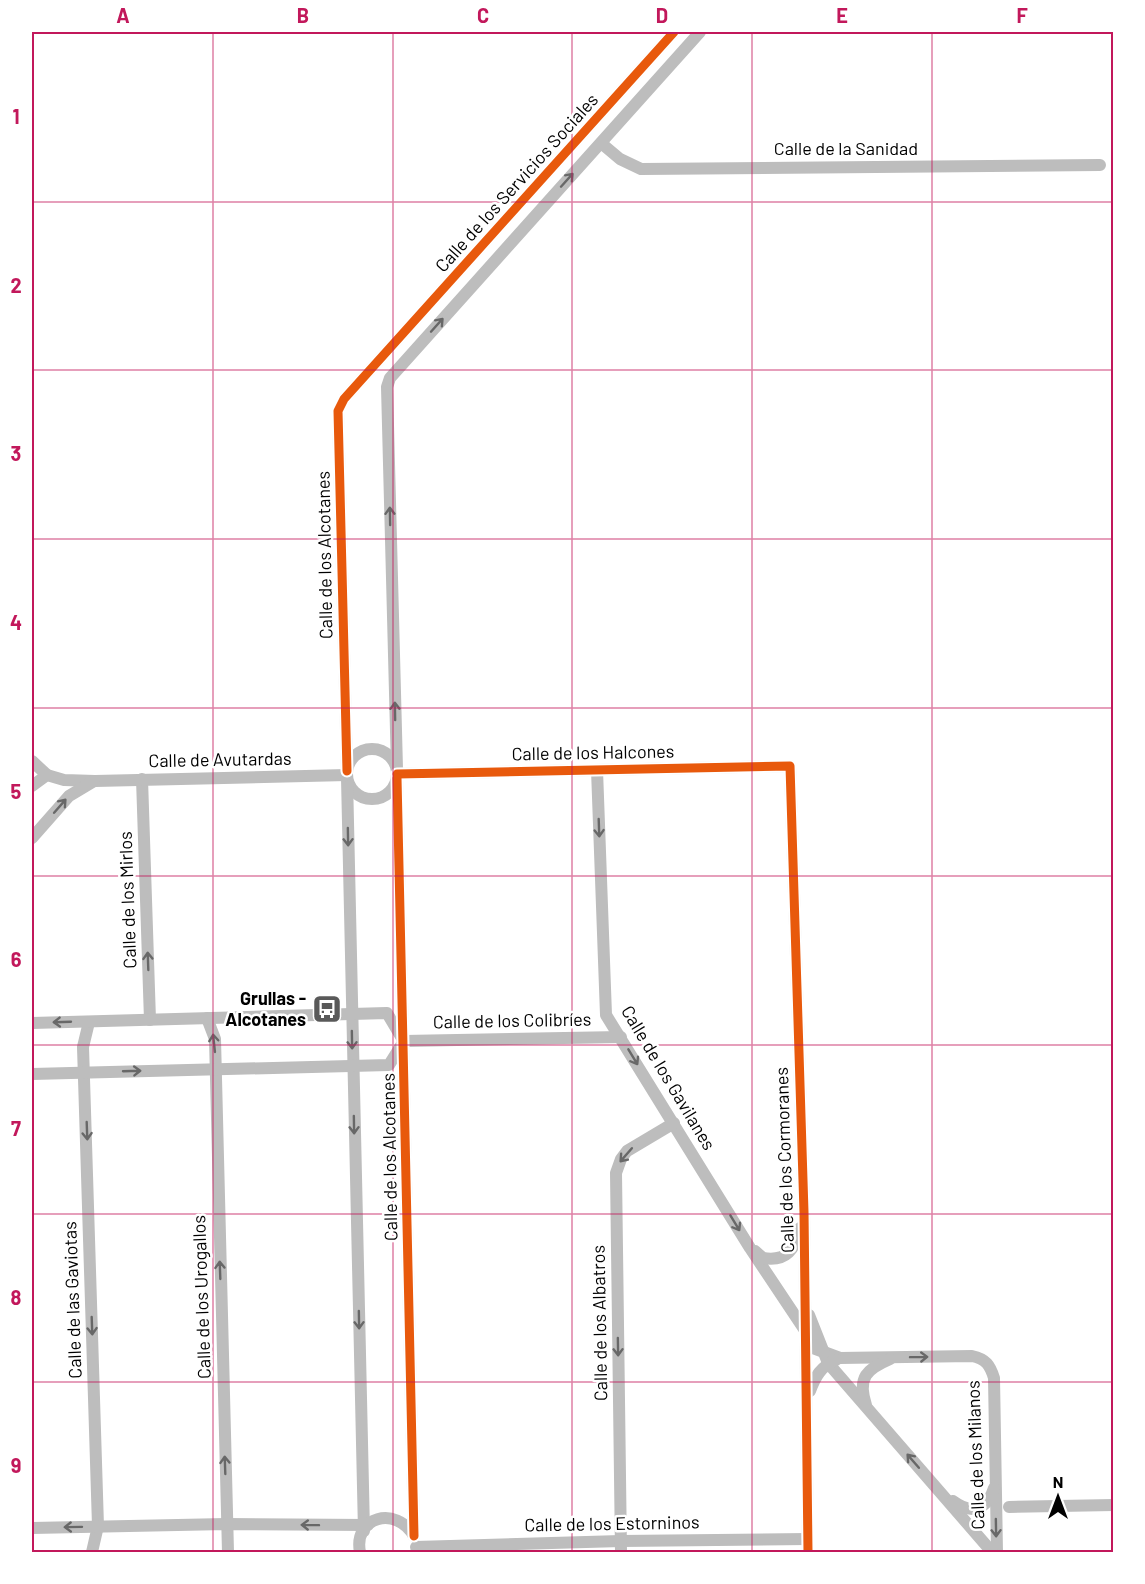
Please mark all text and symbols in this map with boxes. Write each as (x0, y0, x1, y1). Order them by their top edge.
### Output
text: A (116, 3, 130, 27)
text: B (297, 3, 309, 27)
text: C (477, 3, 489, 27)
text: D (656, 3, 668, 27)
text: E (836, 3, 848, 27)
text: F (1016, 3, 1028, 27)
street label: Calle de los Servicios Sociales (430, 88, 602, 276)
text: 1 (12, 104, 20, 128)
street label: Calle de la Sanidad (774, 137, 918, 159)
one-way arrow (560, 173, 574, 188)
text: 2 (10, 273, 22, 297)
one-way arrow (430, 318, 444, 333)
text: 3 (11, 441, 21, 465)
street label: Calle de los Alcotanes (312, 471, 336, 639)
one-way arrow (384, 506, 396, 526)
text: 4 (10, 610, 22, 634)
one-way arrow (389, 701, 401, 721)
street label: Calle de los Halcones (512, 740, 674, 764)
street label: Calle de Avutardas (148, 747, 292, 771)
text: 5 (11, 779, 22, 803)
one-way arrow (53, 798, 67, 813)
one-way arrow (594, 817, 605, 837)
one-way arrow (342, 826, 354, 846)
street label: Calle de los Mirlos (114, 831, 140, 969)
text: 6 (11, 947, 22, 971)
one-way arrow (142, 952, 154, 972)
place label: Grullas - Alcotanes (225, 987, 306, 1030)
bus stop icon: Grullas - Alcotanes (311, 993, 343, 1025)
street label: Calle de los Gavilanes (617, 1001, 721, 1154)
street label: Calle de los Colibríes (433, 1008, 591, 1032)
one-way arrow (52, 1017, 72, 1028)
one-way arrow (346, 1030, 358, 1050)
one-way arrow (208, 1034, 219, 1053)
one-way arrow (628, 1048, 640, 1065)
one-way arrow (121, 1066, 141, 1077)
street label: Calle de los Cormoranes (770, 1067, 798, 1253)
street label: Calle de los Alcotanes (377, 1073, 401, 1241)
one-way arrow (348, 1114, 360, 1134)
text: 7 (11, 1116, 21, 1140)
one-way arrow (81, 1121, 92, 1141)
one-way arrow (619, 1148, 633, 1163)
one-way arrow (729, 1214, 741, 1231)
street label: Calle de los Urogallos (187, 1215, 215, 1379)
street label: Calle de las Gaviotas (58, 1221, 86, 1379)
street label: Calle de los Albatros (587, 1245, 611, 1401)
one-way arrow (214, 1261, 225, 1281)
text: 8 (11, 1285, 22, 1309)
one-way arrow (353, 1309, 364, 1329)
one-way arrow (86, 1316, 98, 1336)
one-way arrow (613, 1336, 624, 1356)
one-way arrow (909, 1351, 929, 1363)
street label: Calle de los Milanos (961, 1380, 989, 1530)
text: 9 (11, 1453, 21, 1477)
one-way arrow (906, 1453, 919, 1469)
one-way arrow (219, 1456, 231, 1476)
north arrow (1028, 1467, 1088, 1527)
text: N (1053, 1472, 1063, 1491)
street label: Calle de los Estorninos (524, 1510, 700, 1536)
one-way arrow (990, 1517, 1002, 1537)
one-way arrow (300, 1519, 320, 1530)
one-way arrow (63, 1521, 83, 1533)

